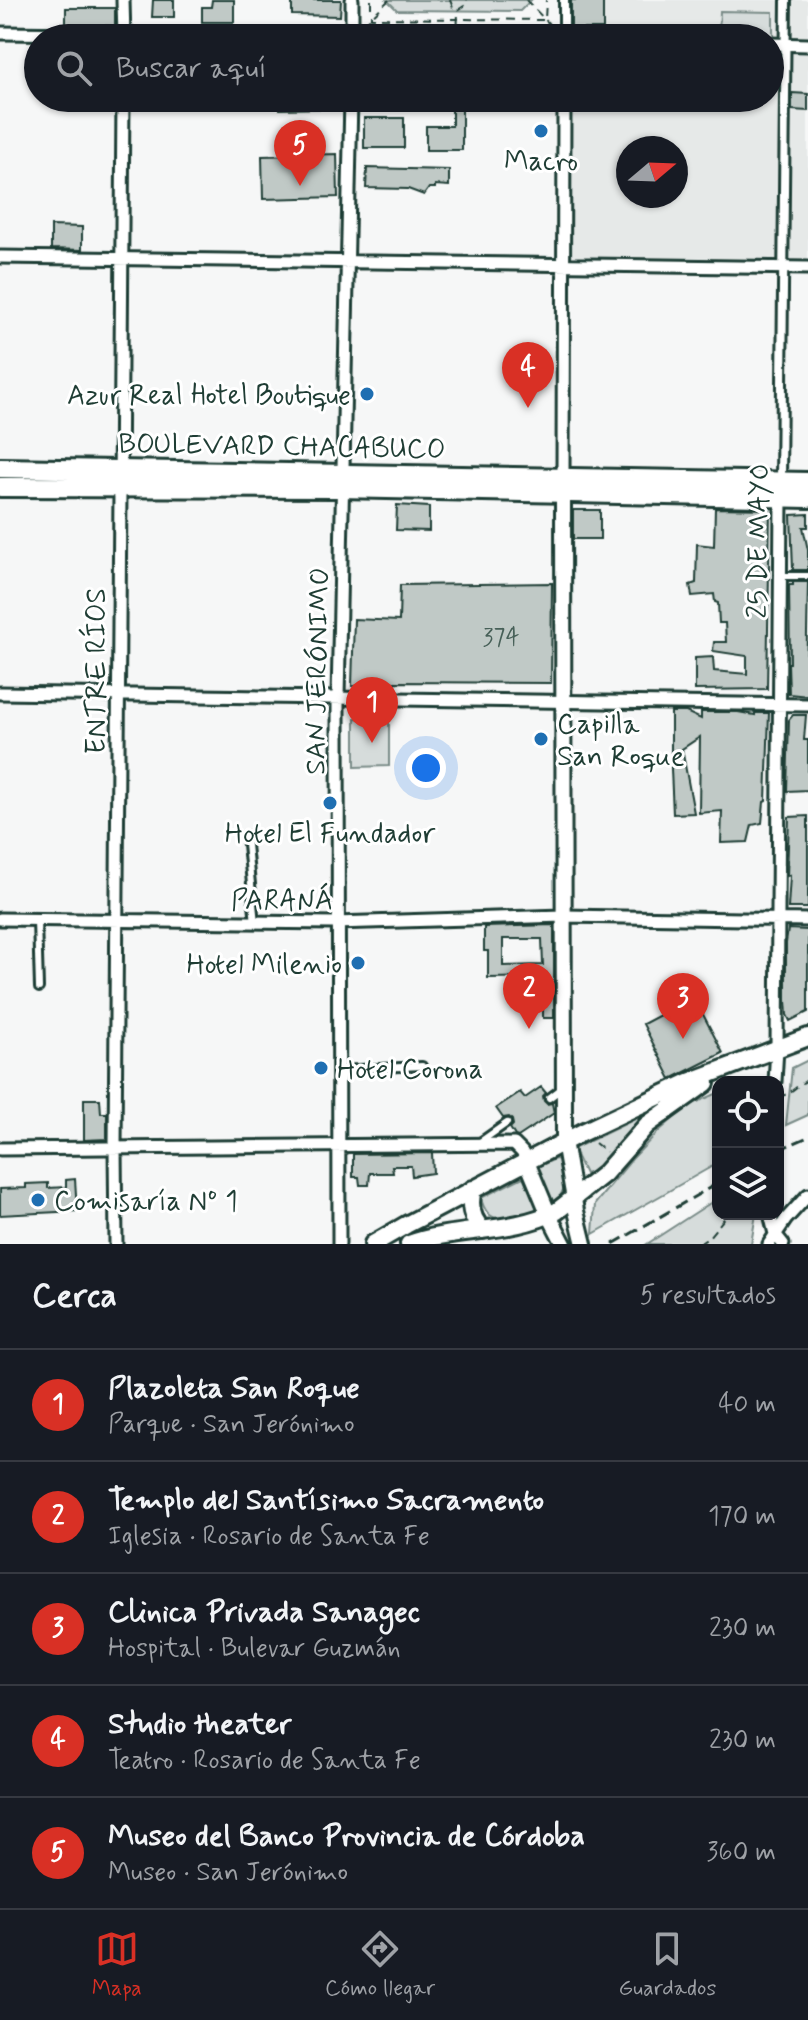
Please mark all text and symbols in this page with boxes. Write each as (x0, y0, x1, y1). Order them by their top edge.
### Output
search box (24, 24, 784, 112)
icon: search (52, 46, 96, 90)
text: Buscar aquí (116, 49, 267, 88)
pin: 5 (274, 120, 326, 186)
marker: Macro (532, 122, 550, 140)
north arrow (616, 136, 688, 208)
place label: Macro (504, 144, 578, 181)
pin: 4 (502, 342, 554, 408)
place label: Azur Real Hotel Boutique (67, 378, 351, 415)
marker: Azur Real Hotel Boutique (358, 385, 376, 403)
street label: BOULEVARD CHACABUCO (118, 426, 446, 469)
street label: 25 DE MAYO (740, 463, 779, 619)
street label: SAN JERÓNIMO (298, 567, 339, 775)
street label: ENTRE RÍOS (78, 588, 116, 754)
house number: 374 (482, 623, 520, 654)
pin: 1 (346, 677, 398, 743)
place label: Capilla San Roque (557, 707, 685, 776)
marker: Capilla San Roque (532, 730, 550, 748)
your location (406, 748, 446, 788)
marker: Hotel El Fundador (321, 794, 339, 812)
place label: Hotel El Fundador (225, 816, 436, 853)
street label: PARANÁ (231, 882, 333, 920)
place label: Hotel Milenio (187, 947, 342, 984)
marker: Hotel Milenio (349, 954, 367, 972)
pin: 2 (503, 963, 555, 1029)
pin: 3 (657, 973, 709, 1039)
place label: Hotel Corona (337, 1052, 483, 1089)
marker: Hotel Corona (312, 1059, 330, 1077)
map controls (712, 1076, 784, 1220)
button: locate (712, 1076, 784, 1148)
button: layers (712, 1148, 784, 1220)
place label: Comisaría Nº 1 (54, 1184, 238, 1221)
marker: Comisaría Nº 1 (29, 1191, 47, 1209)
text: Cerca (32, 1274, 117, 1319)
text: 5 resultados (640, 1279, 776, 1313)
text: Plazoleta San Roque (108, 1369, 360, 1408)
text: 1 (52, 1388, 64, 1422)
text: 40 m (718, 1388, 776, 1422)
text: Parque · San Jerónimo (108, 1408, 355, 1442)
text: Templo del Santísimo Sacramento (108, 1481, 544, 1520)
text: 2 (52, 1500, 64, 1534)
text: 170 m (708, 1500, 776, 1534)
text: Iglesia · Rosario de Santa Fe (108, 1520, 430, 1554)
text: Clinica Privada Sanagec (108, 1593, 420, 1632)
text: 3 (52, 1612, 64, 1646)
text: 230 m (709, 1612, 776, 1646)
text: Hospital · Bulevar Guzmán (108, 1632, 401, 1666)
text: Studio theater (108, 1705, 291, 1744)
text: 4 (50, 1724, 66, 1758)
text: 230 m (709, 1724, 776, 1758)
text: Teatro · Rosario de Santa Fe (108, 1744, 421, 1778)
text: Museo del Banco Provincia de Córdoba (108, 1817, 585, 1856)
text: 5 (50, 1836, 66, 1870)
text: 360 m (707, 1836, 776, 1870)
text: Museo · San Jerónimo (108, 1856, 348, 1890)
tab: Mapa (92, 1927, 142, 2003)
tab: Cómo llegar (325, 1927, 435, 2003)
tab: Guardados (619, 1927, 716, 2003)

